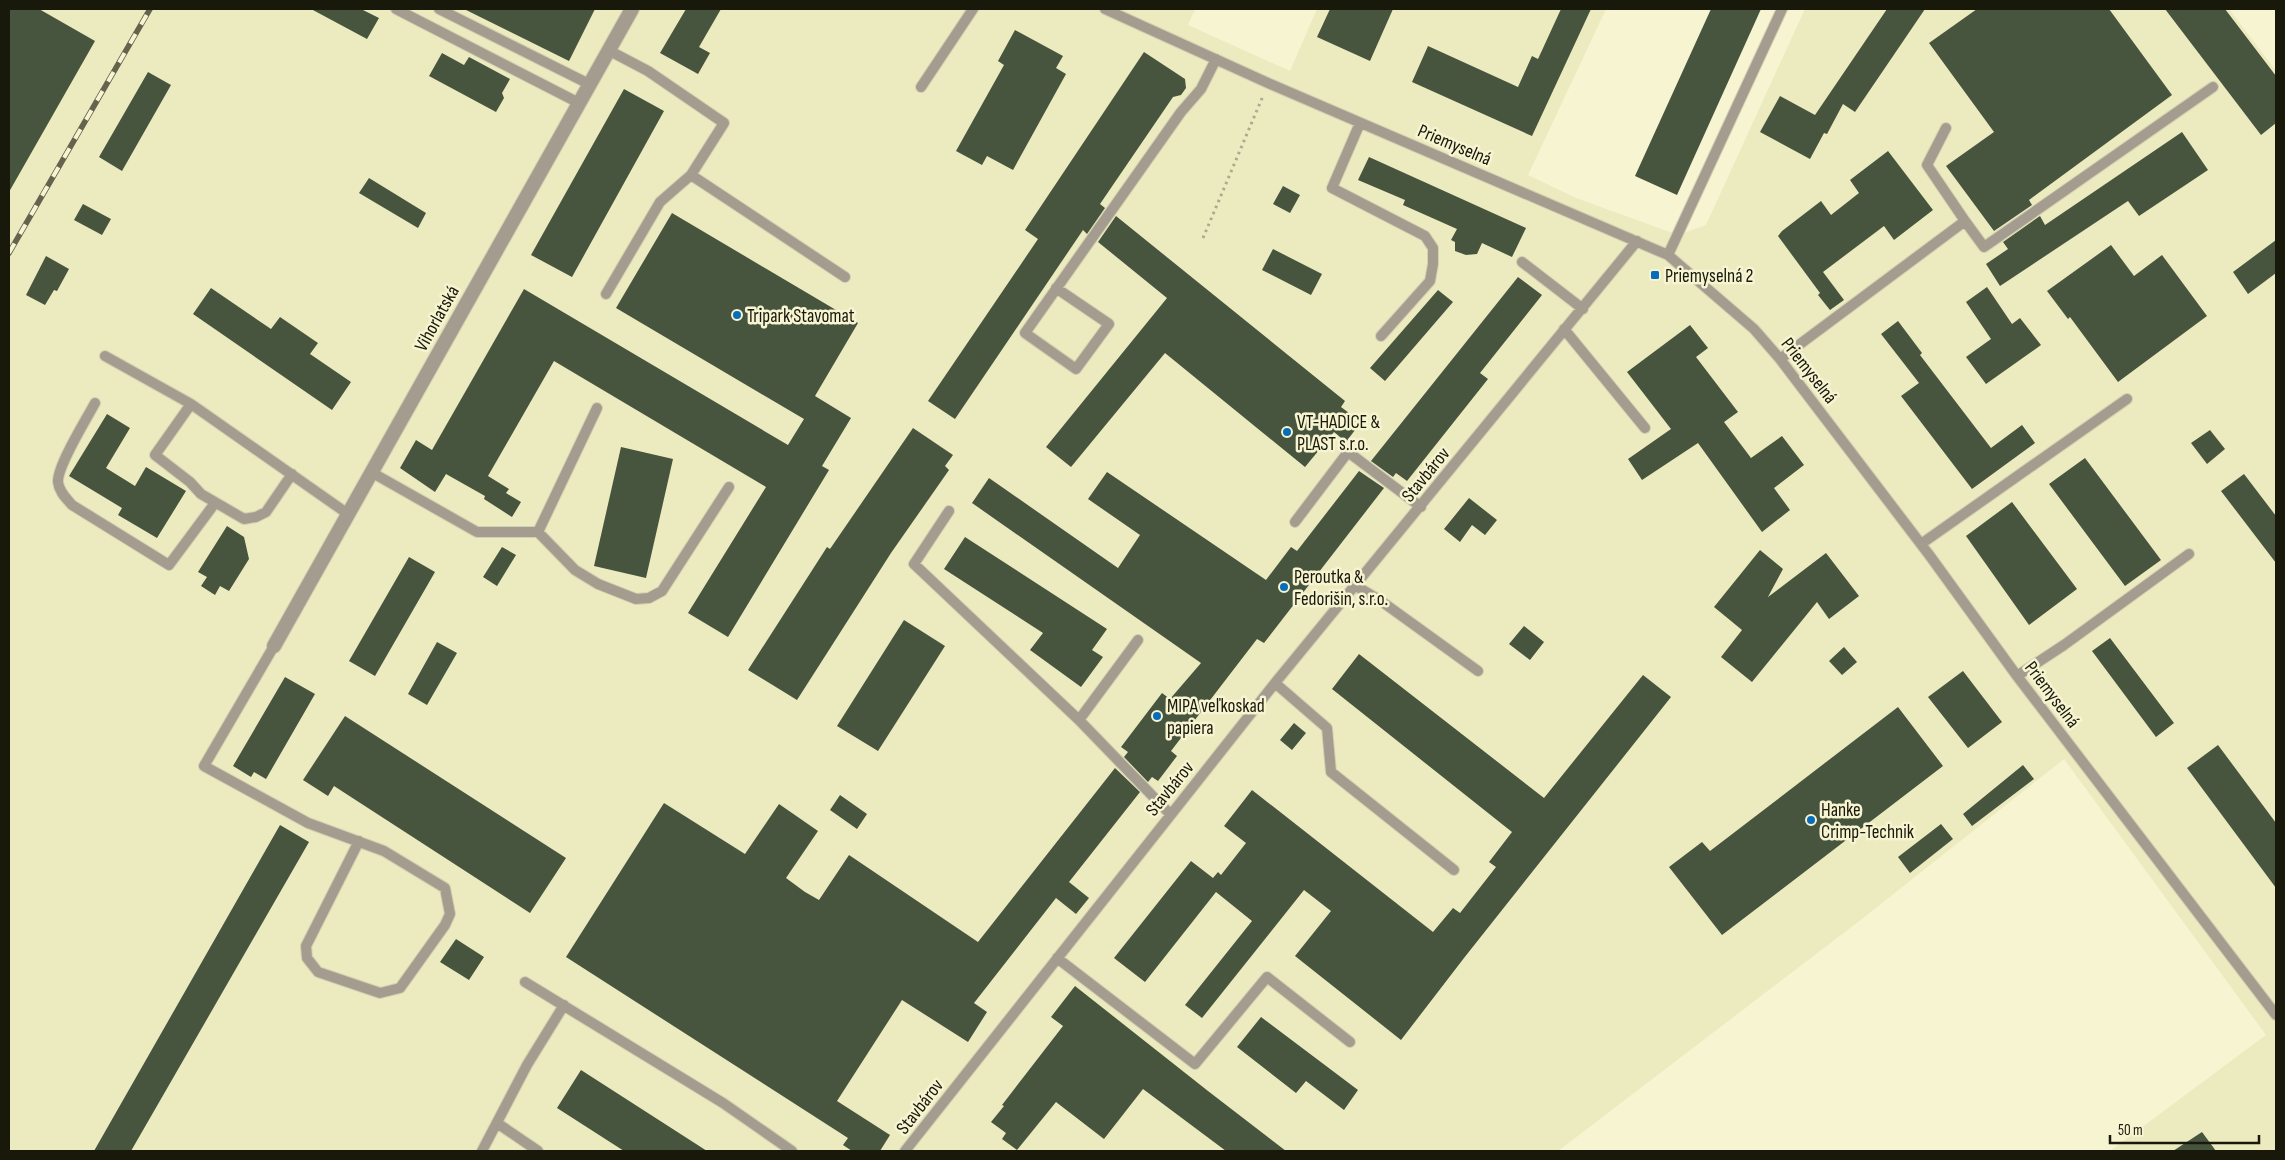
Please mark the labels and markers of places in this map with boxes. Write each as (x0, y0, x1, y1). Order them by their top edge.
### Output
place label: Priemyselná 2 (1665, 265, 1753, 288)
marker: Priemyselná 2 (1649, 269, 1661, 281)
place label: Tripark Stavomat (747, 305, 855, 328)
marker: Tripark Stavomat (731, 309, 743, 321)
place label: VT-HADICE & PLAST s.r.o. (1297, 411, 1380, 456)
marker: VT-HADICE & PLAST s.r.o. (1281, 426, 1293, 438)
place label: Peroutka & Fedorišin, s.r.o. (1294, 566, 1388, 611)
marker: Peroutka & Fedorišin, s.r.o. (1278, 581, 1290, 593)
place label: MIPA veľkoskad papiera (1167, 695, 1265, 740)
marker: MIPA veľkoskad papiera (1151, 710, 1163, 722)
place label: Hanke Crimp-Technik (1821, 799, 1915, 844)
marker: Hanke Crimp-Technik (1805, 814, 1817, 826)

